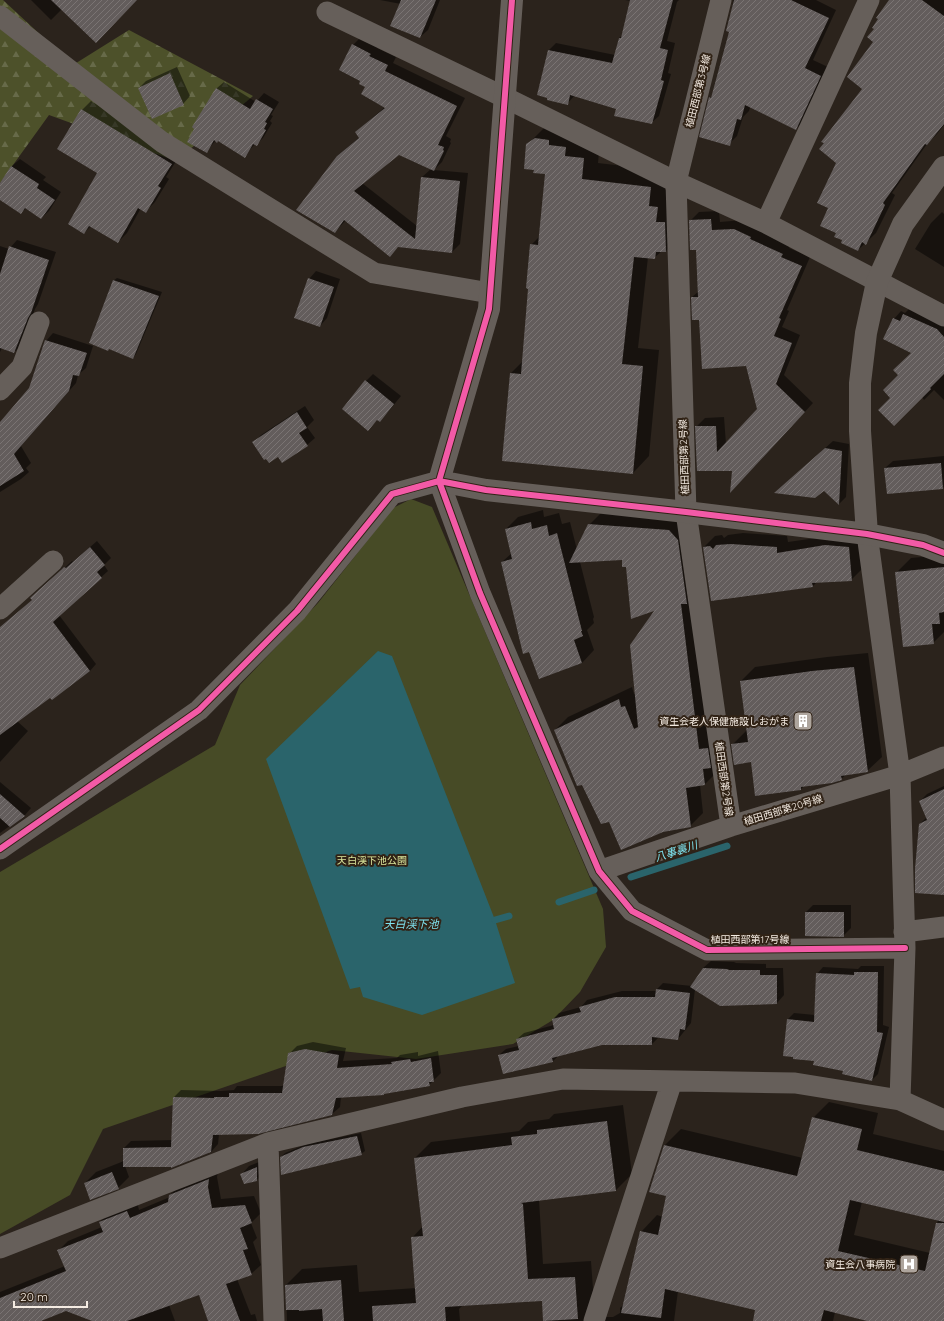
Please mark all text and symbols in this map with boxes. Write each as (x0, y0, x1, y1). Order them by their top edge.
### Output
street label: 植田西部第3号線 (683, 53, 713, 129)
street label: 植田西部第2号線 (676, 419, 692, 495)
building icon: 資生会老人保健施設しおがま (792, 710, 814, 732)
place label: 資生会老人保健施設しおがま (659, 715, 789, 728)
street label: 植田西部第2号線 (712, 741, 736, 817)
street label: 植田西部第20号線 (742, 792, 824, 828)
water label: 八事裏川 (653, 837, 700, 864)
park label: 天白渓下池公園 (337, 854, 407, 867)
water label: 天白渓下池 (384, 917, 439, 931)
street label: 植田西部第17号線 (711, 933, 789, 946)
hospital icon: 資生会八事病院 (898, 1253, 920, 1275)
place label: 資生会八事病院 (825, 1258, 895, 1271)
scale bar (14, 1283, 87, 1309)
text: 20 m (20, 1289, 48, 1304)

